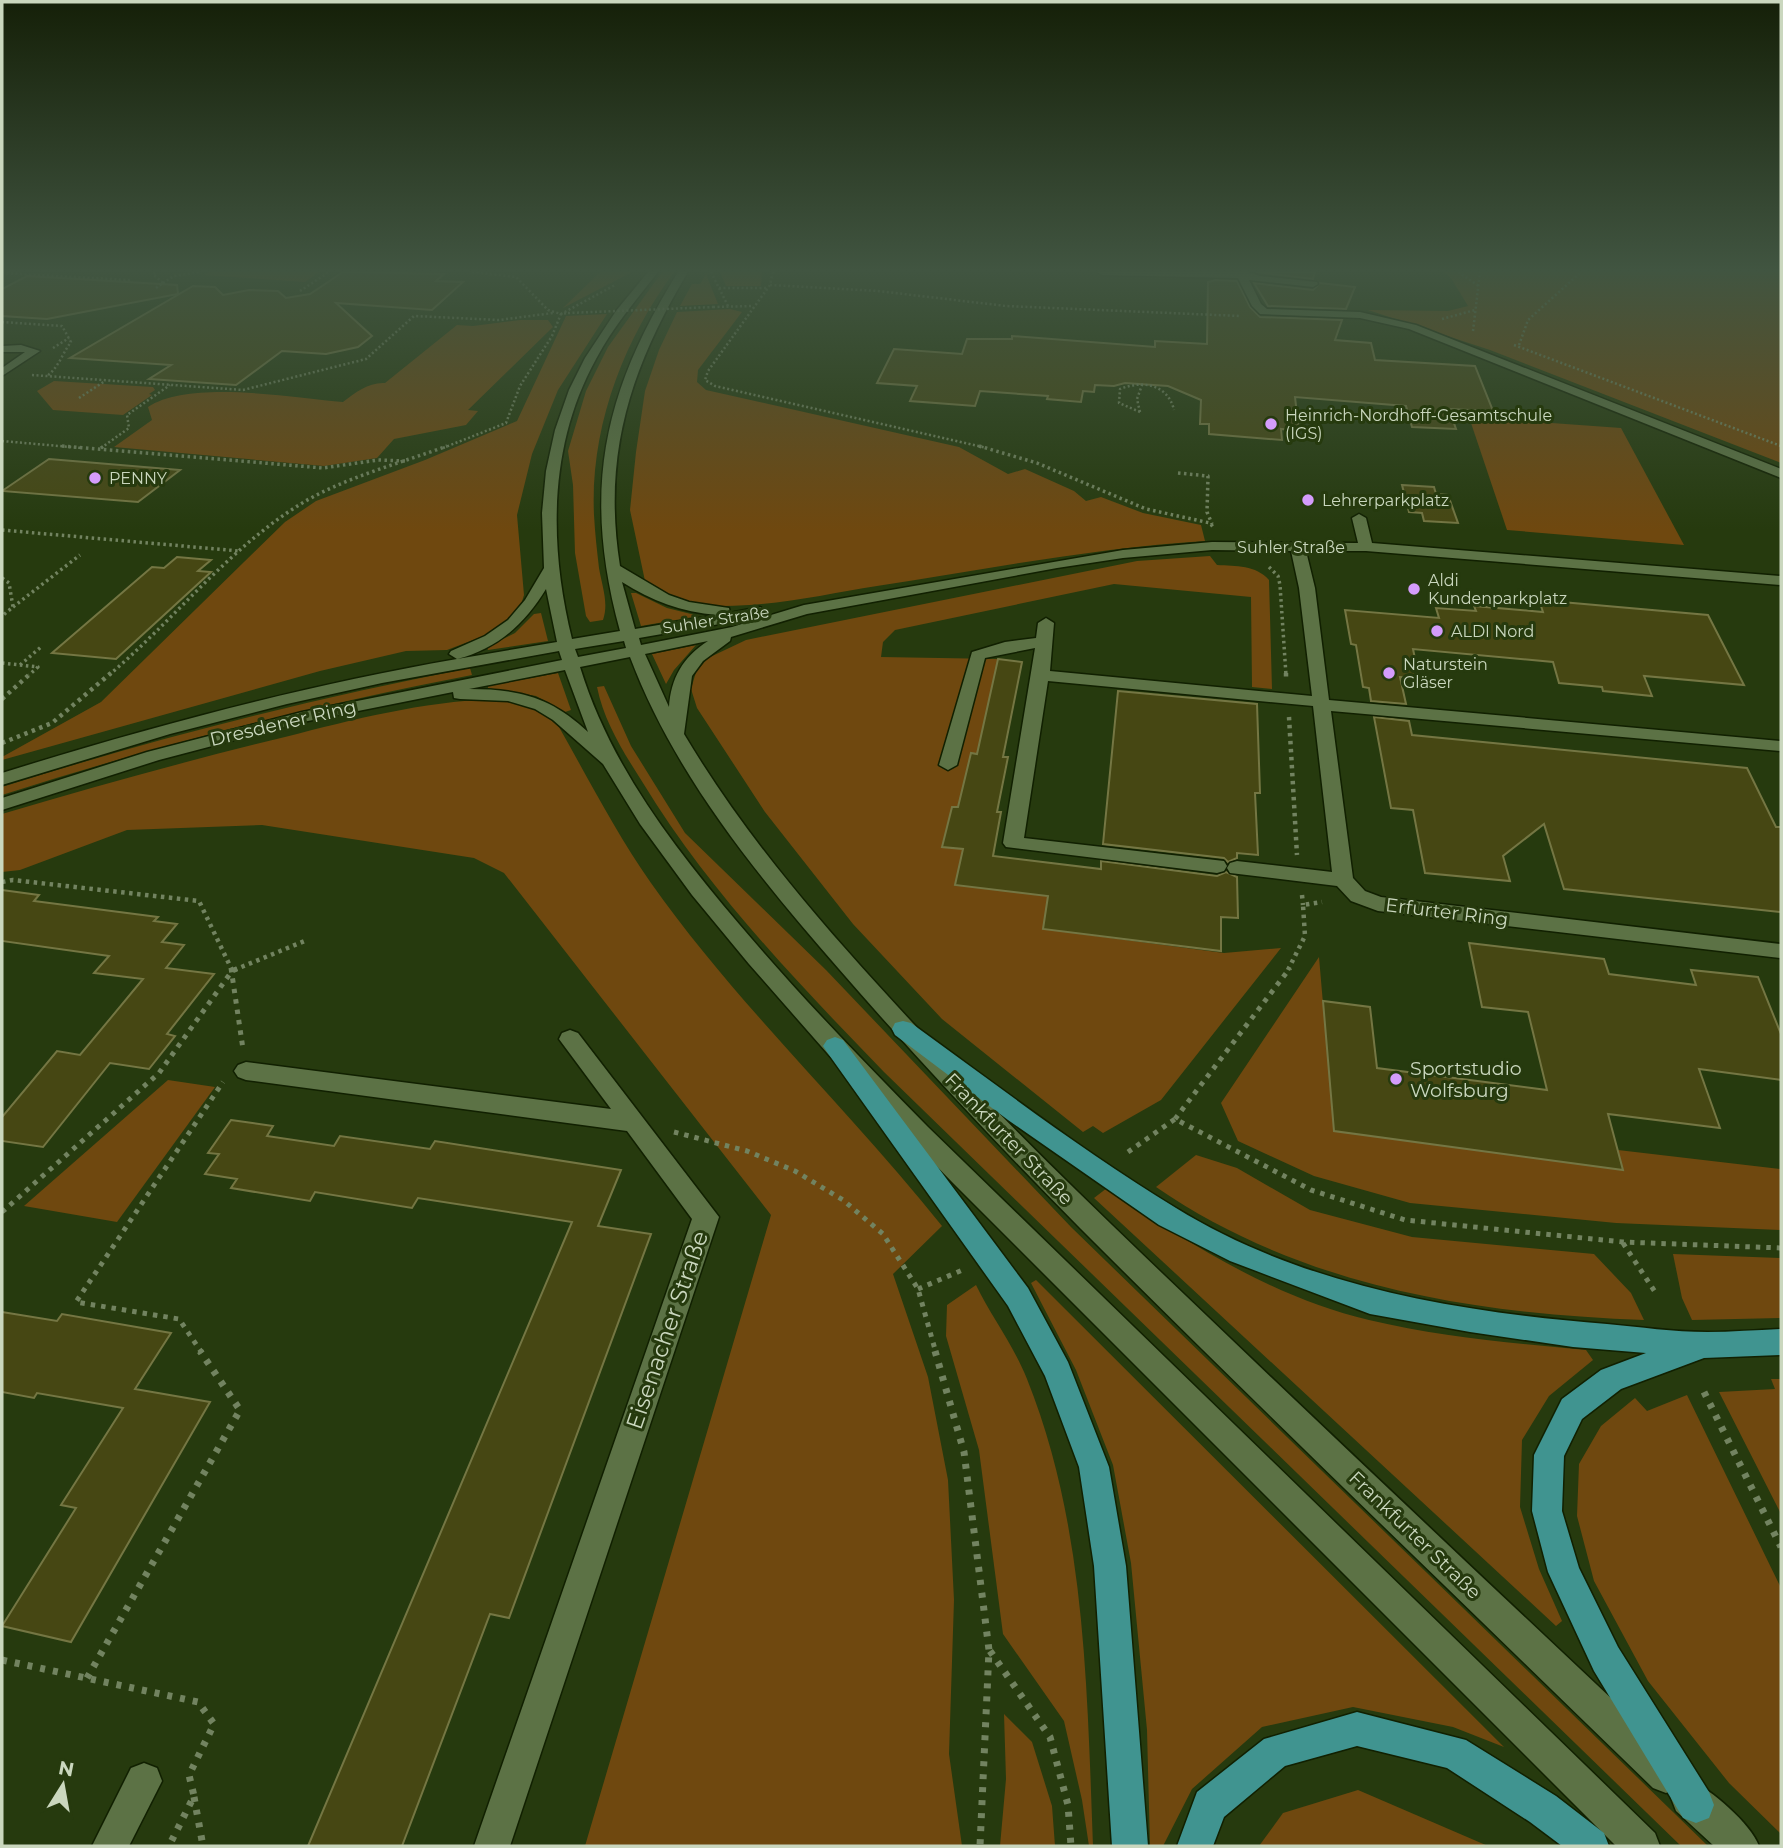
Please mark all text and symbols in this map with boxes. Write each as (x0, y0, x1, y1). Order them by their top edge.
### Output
place label: Heinrich-Nordhoff-Gesamtschule (IGS) (1285, 406, 1552, 443)
marker: Heinrich-Nordhoff-Gesamtschule (IGS) (1263, 416, 1279, 432)
place label: PENNY (109, 469, 168, 488)
marker: PENNY (87, 470, 103, 486)
place label: Lehrerparkplatz (1322, 491, 1449, 510)
marker: Lehrerparkplatz (1300, 492, 1316, 508)
street label: Suhler Straße (1237, 538, 1345, 557)
place label: Aldi Kundenparkplatz (1428, 571, 1567, 608)
marker: Aldi Kundenparkplatz (1406, 581, 1422, 597)
street label: Suhler Straße (661, 602, 771, 638)
place label: ALDI Nord (1451, 622, 1534, 641)
marker: ALDI Nord (1429, 623, 1445, 639)
place label: Naturstein Gläser (1403, 655, 1488, 692)
marker: Naturstein Gläser (1381, 665, 1397, 681)
street label: Dresdener Ring (207, 695, 359, 751)
street label: Erfurter Ring (1384, 893, 1510, 931)
place label: Sportstudio Wolfsburg (1410, 1057, 1522, 1102)
street label: Frankfurter Straße (940, 1068, 1078, 1210)
marker: Sportstudio Wolfsburg (1388, 1071, 1404, 1087)
street label: Eisenacher Straße (620, 1227, 714, 1433)
street label: Frankfurter Straße (1344, 1466, 1486, 1604)
north arrow (28, 1750, 98, 1820)
text: N (56, 1756, 76, 1782)

